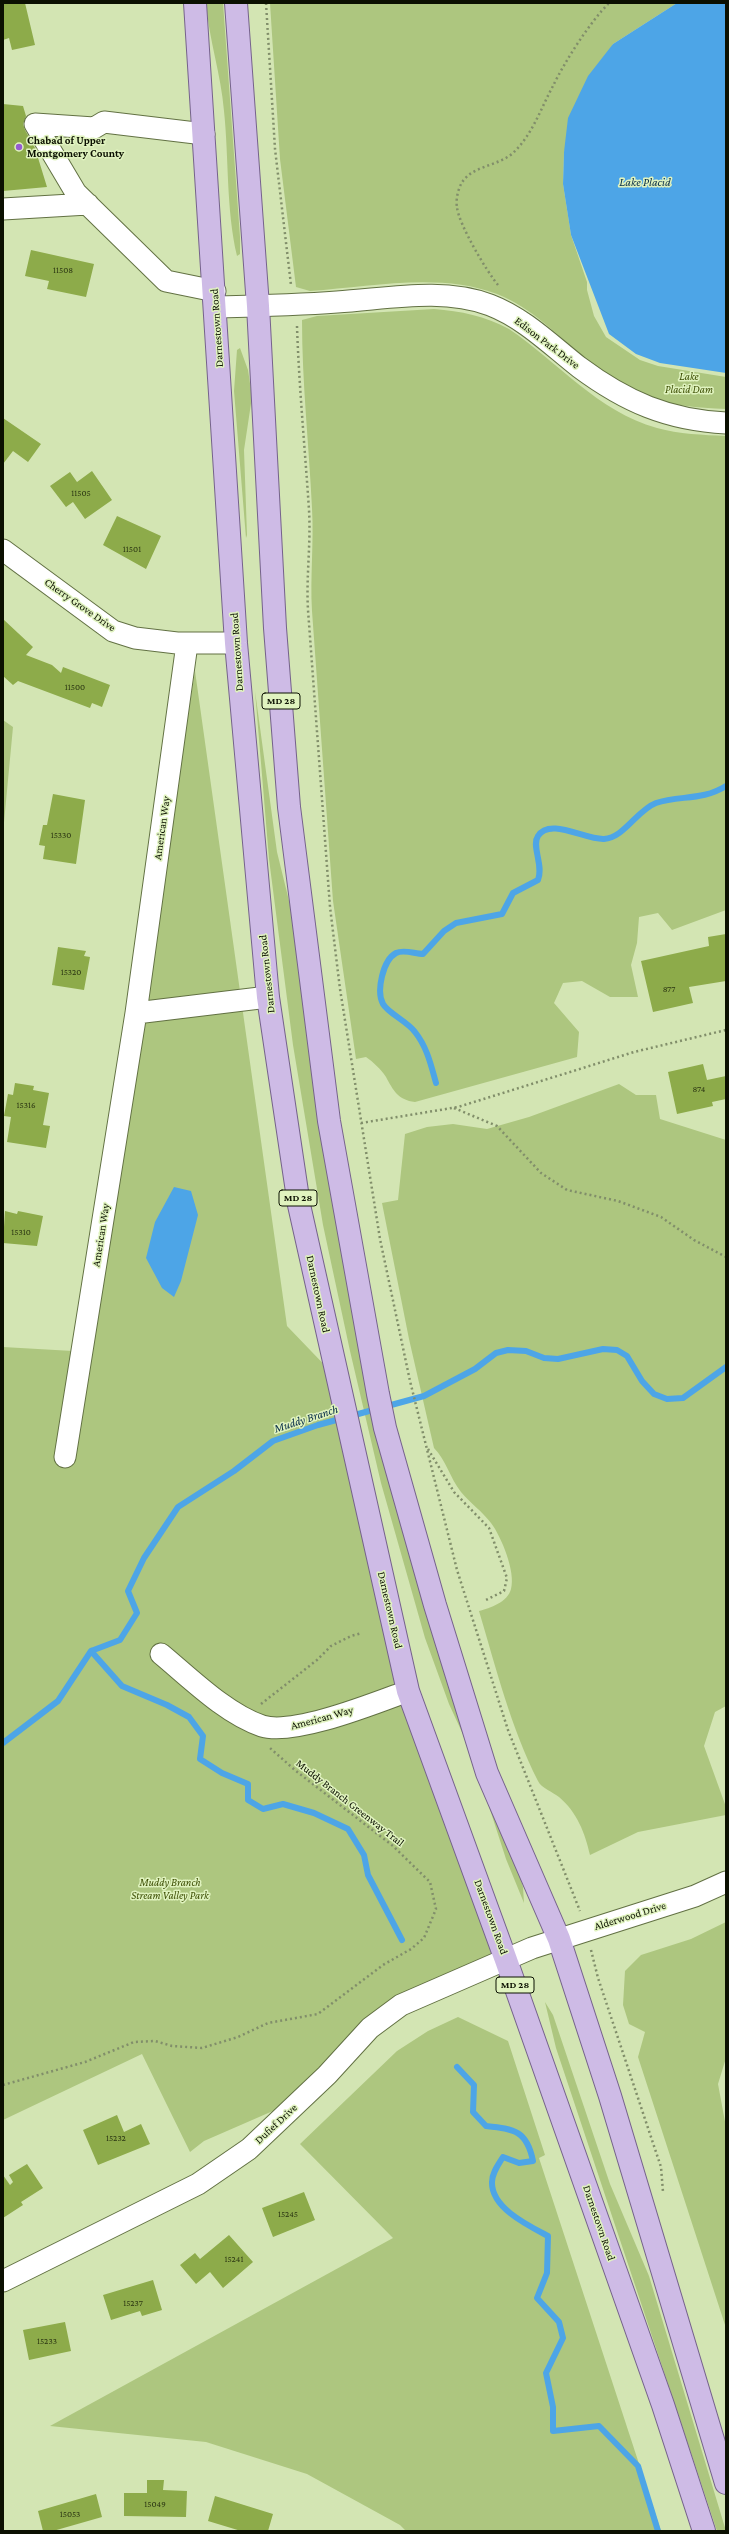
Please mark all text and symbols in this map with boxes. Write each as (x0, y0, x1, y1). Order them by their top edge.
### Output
place label: Chabad of Upper Montgomery County (27, 134, 124, 160)
marker: Chabad of Upper Montgomery County (14, 142, 24, 152)
water label: Lake Placid (619, 175, 671, 189)
house number: 11508 (53, 265, 73, 275)
street label: Darnestown Road (208, 288, 226, 368)
street label: Edison Park Drive (512, 314, 582, 372)
park label: Lake Placid Dam (665, 370, 713, 396)
house number: 11505 (71, 488, 91, 498)
house number: 11501 (123, 544, 141, 554)
street label: Cherry Grove Drive (42, 575, 118, 635)
street label: Darnestown Road (228, 612, 246, 692)
house number: 11500 (65, 682, 85, 692)
road number: MD 28 (262, 693, 300, 709)
street label: American Way (151, 795, 173, 861)
house number: 15330 (51, 830, 71, 840)
street label: Darnestown Road (256, 934, 278, 1014)
house number: 15320 (61, 967, 81, 977)
house number: 877 (663, 984, 675, 994)
house number: 874 (693, 1084, 705, 1094)
house number: 15316 (17, 1100, 35, 1110)
road number: MD 28 (279, 1190, 317, 1206)
street label: American Way (89, 1202, 113, 1268)
house number: 15310 (11, 1227, 31, 1237)
street label: Darnestown Road (303, 1254, 333, 1334)
water label: Muddy Branch (272, 1402, 340, 1436)
street label: Darnestown Road (375, 1570, 405, 1650)
street label: American Way (289, 1703, 355, 1733)
street label: Muddy Branch Greenway Trail (293, 1757, 407, 1849)
park label: Muddy Branch Stream Valley Park (131, 1876, 209, 1902)
street label: Darnestown Road (471, 1878, 511, 1956)
street label: Alderwood Drive (593, 1899, 667, 1933)
road number: MD 28 (496, 1977, 534, 1993)
street label: Dufief Drive (252, 2101, 300, 2147)
house number: 15232 (106, 2133, 126, 2143)
street label: Darnestown Road (580, 2184, 618, 2262)
house number: 15245 (278, 2209, 298, 2219)
house number: 15241 (225, 2254, 243, 2264)
house number: 15237 (123, 2298, 143, 2308)
house number: 15233 (37, 2336, 57, 2346)
house number: 15049 (144, 2499, 166, 2509)
house number: 15053 (60, 2509, 80, 2519)

